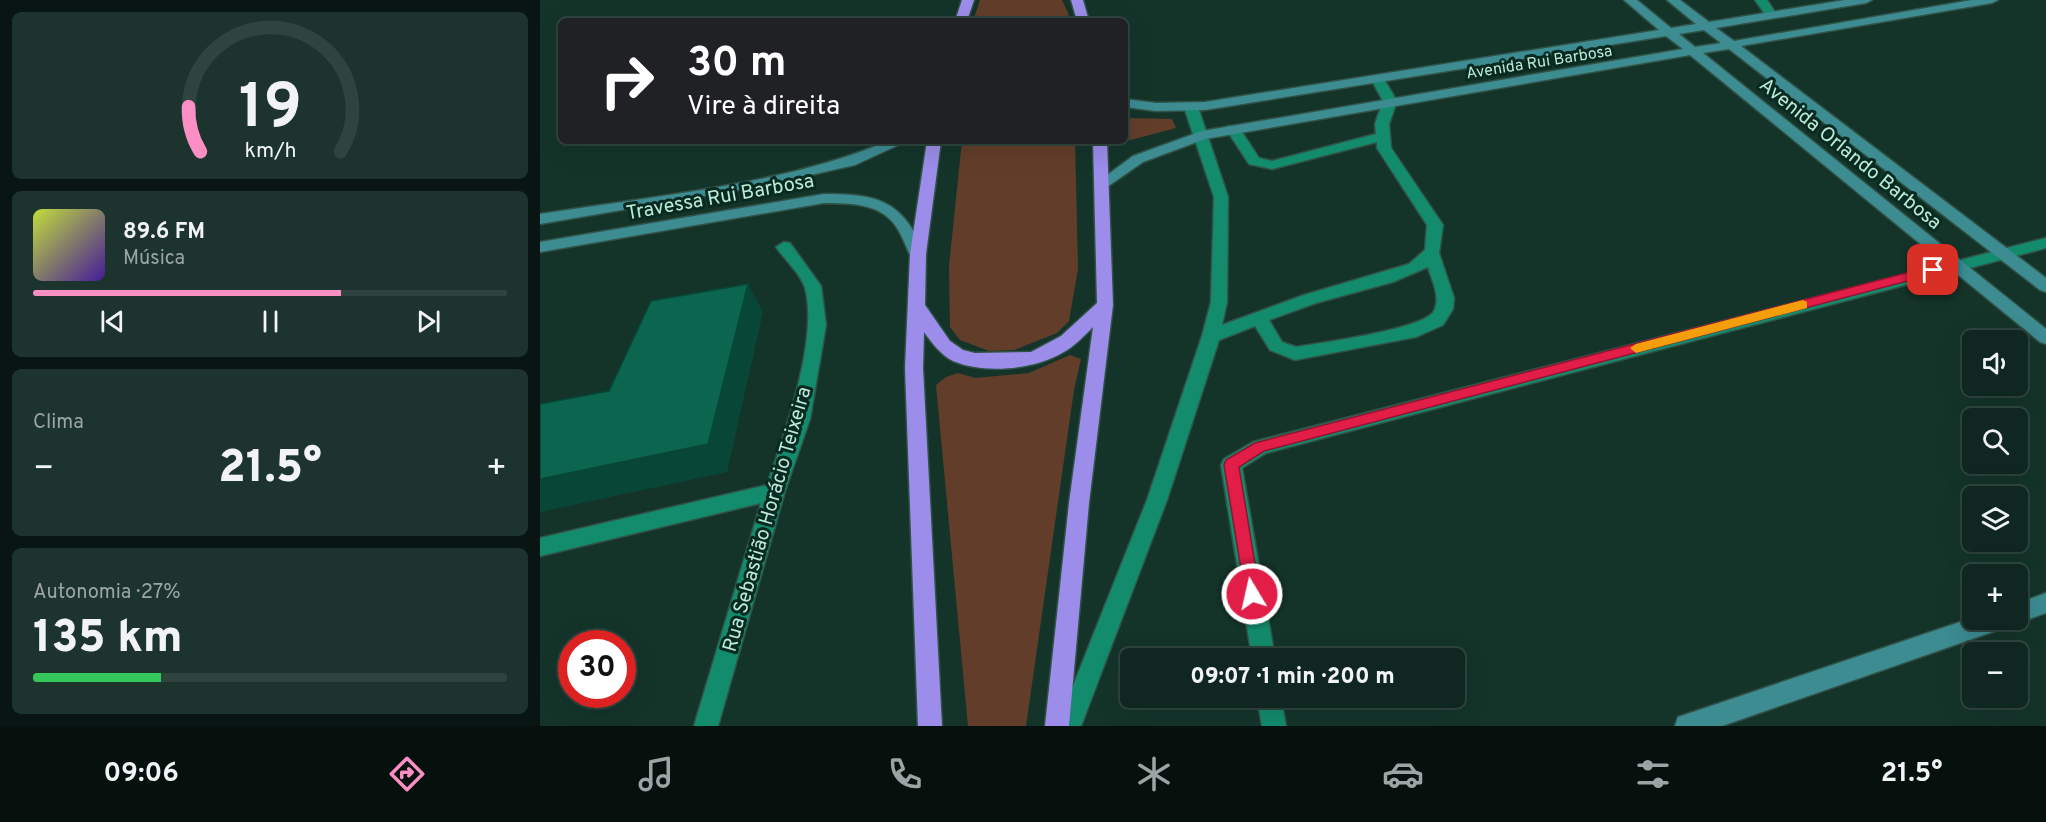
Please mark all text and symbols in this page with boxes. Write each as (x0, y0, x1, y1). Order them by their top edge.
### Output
text: 30 m (687, 38, 786, 91)
icon: right (588, 42, 666, 120)
street label: Avenida Rui Barbosa (1465, 42, 1614, 84)
text: 19 (238, 71, 302, 150)
street label: Avenida Orlando Barbosa (1753, 73, 1946, 236)
text: Vire à direita (687, 90, 840, 124)
text: km/h (244, 139, 296, 166)
street label: Travessa Rui Barbosa (624, 169, 816, 227)
text: 89.6 FM (123, 219, 205, 246)
pin (1907, 244, 1958, 295)
text: Música (123, 246, 185, 272)
icon: arrive (1916, 253, 1949, 286)
icon: previous (96, 305, 129, 338)
icon: pause (254, 305, 287, 338)
icon: next (412, 305, 445, 338)
map controls (1962, 330, 2028, 708)
button: sound (1962, 330, 2028, 396)
street label: Rua Sebastião Horácio Teixeira (718, 384, 818, 655)
button: search (1962, 408, 2028, 474)
text: Clima (33, 410, 84, 436)
text: 21.5° (218, 441, 322, 498)
text: − (33, 449, 54, 491)
text: + (486, 449, 507, 491)
button: layers (1962, 486, 2028, 552)
position arrow (1220, 562, 1284, 626)
button: + (1962, 564, 2028, 630)
text: Autonomia · 27% (33, 580, 181, 606)
text: 135 km (33, 611, 183, 668)
speed limit sign: 30 (558, 630, 636, 708)
button: − (1962, 642, 2028, 708)
text: 09:07 · 1 min · 200 m (1190, 664, 1395, 691)
icon: directions (386, 753, 428, 795)
icon: music (635, 753, 677, 795)
icon: phone (884, 753, 926, 795)
icon: climate (1133, 753, 1175, 795)
icon: car (1382, 753, 1424, 795)
icon: filters (1632, 753, 1674, 795)
text: 09:06 (104, 757, 179, 791)
text: 21.5° (1881, 757, 1942, 791)

